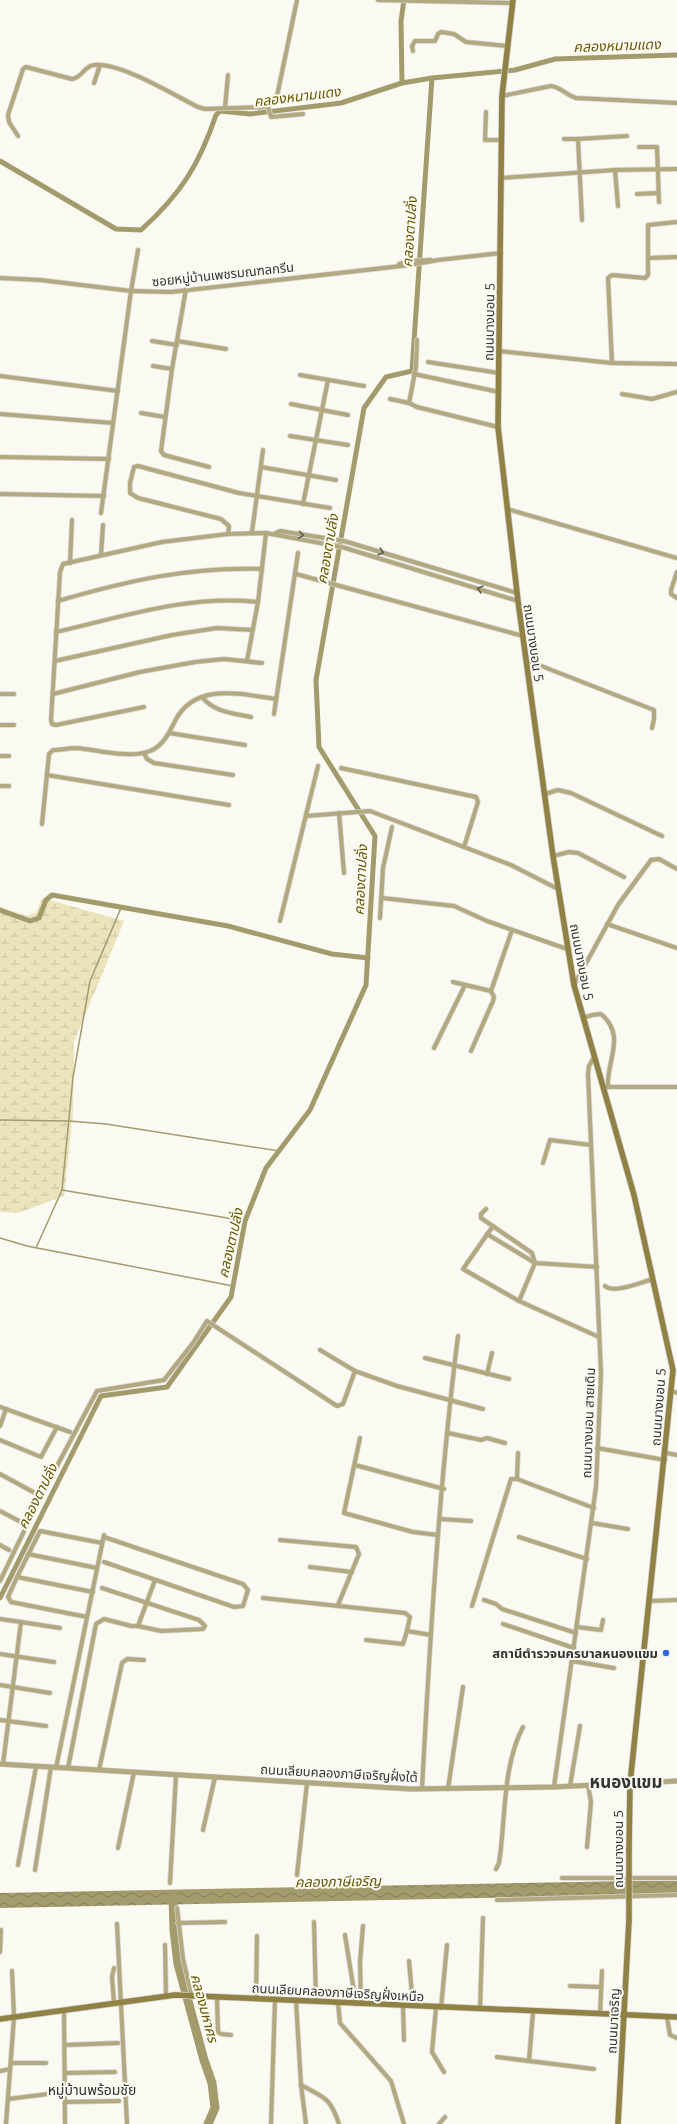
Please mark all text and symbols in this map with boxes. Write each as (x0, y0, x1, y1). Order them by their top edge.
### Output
water label: คลองหนามแดง (573, 34, 662, 56)
water label: คลองหนามแดง (253, 81, 343, 111)
water label: คลองตาปลั่ง (397, 195, 421, 268)
street label: ซอยหมู่บ้านเพชรมณฑลกรีน (151, 258, 295, 290)
street label: ถนนบางบอน 5 (479, 283, 499, 361)
water label: คลองตาปลั่ง (312, 511, 343, 585)
one-way arrow (298, 530, 304, 538)
one-way arrow (378, 547, 385, 556)
one-way arrow (477, 585, 484, 594)
street label: ถนนบางบอน 5 (520, 603, 548, 683)
water label: คลองตาปลั่ง (349, 843, 371, 916)
street label: ถนนบางบอน 5 (566, 922, 598, 1002)
water label: คลองตาปลั่ง (213, 1205, 248, 1280)
street label: ถนนบางบอน สายเดิม (577, 1367, 599, 1479)
street label: ถนนบางบอน 5 (646, 1367, 670, 1447)
water label: คลองตาปลั่ง (12, 1459, 62, 1532)
place label: สถานีตำรวจนครบาลหนองแขม (492, 1644, 658, 1662)
marker: สถานีตำรวจนครบาลหนองแขม (661, 1648, 671, 1658)
street label: ถนนเลียบคลองภาษีเจริญฝั่งใต้ (260, 1760, 418, 1786)
district label: หนองแขม (590, 1770, 662, 1793)
street label: ถนนบางบอน 5 (609, 1810, 627, 1888)
water label: คลองภาษีเจริญ (295, 1871, 382, 1891)
water label: คลองมหาศร (187, 1972, 224, 2046)
street label: ถนนเลียบคลองภาษีเจริญฝั่งเหนือ (251, 1978, 425, 2006)
street label: ถนนมาเจริญ (602, 1988, 624, 2054)
district label: หมู่บ้านพร้อมชัย (48, 2080, 136, 2099)

